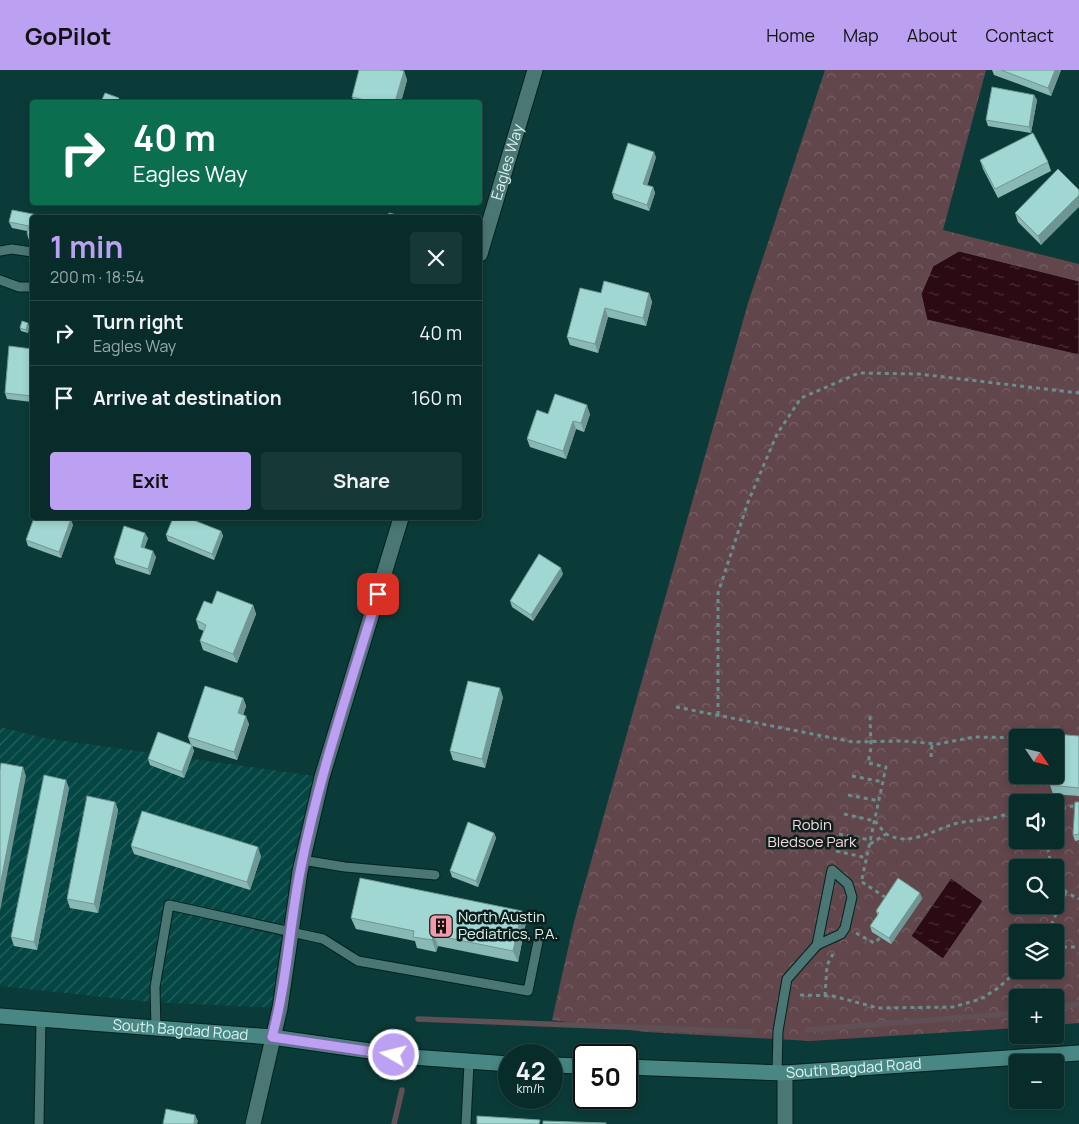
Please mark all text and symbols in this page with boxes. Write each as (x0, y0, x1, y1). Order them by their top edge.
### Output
text: GoPilot (25, 19, 111, 52)
text: Home (766, 23, 815, 47)
text: Map (843, 23, 879, 47)
text: About (907, 23, 957, 47)
text: Contact (985, 23, 1054, 47)
text: 40 m (133, 114, 216, 162)
icon: right (50, 120, 115, 185)
street label: Eagles Way (486, 121, 528, 202)
text: Eagles Way (133, 159, 248, 189)
text: 1 min (50, 226, 123, 267)
button: close (410, 232, 462, 284)
text: 200 m · 18:54 (50, 266, 144, 288)
text: Turn right (93, 309, 183, 335)
icon: right (50, 319, 78, 347)
text: 40 m (419, 320, 462, 346)
text: Eagles Way (93, 335, 176, 357)
icon: arrive (50, 384, 78, 412)
text: Arrive at destination (93, 385, 282, 411)
text: 160 m (411, 385, 462, 411)
button: Exit (50, 452, 251, 510)
button: Share (261, 452, 462, 510)
pin (357, 573, 399, 615)
icon: arrive (364, 580, 392, 608)
north arrow (1009, 729, 1064, 784)
map controls (1009, 729, 1064, 1109)
button: sound (1009, 794, 1064, 849)
park label: Robin Bledsoe Park (768, 814, 857, 852)
button: search (1009, 859, 1064, 914)
place label: North Austin Pediatrics, P.A. (458, 906, 558, 944)
building icon: North Austin Pediatrics, P.A. (428, 913, 454, 939)
button: layers (1009, 924, 1064, 979)
button: + (1009, 989, 1064, 1044)
street label: South Bagdad Road (112, 1014, 249, 1045)
position arrow (367, 1028, 419, 1080)
speed limit sign: 50 (573, 1044, 638, 1109)
text: 42 (515, 1053, 546, 1088)
street label: South Bagdad Road (785, 1053, 922, 1083)
button: − (1009, 1054, 1064, 1109)
text: km/h (517, 1080, 544, 1097)

